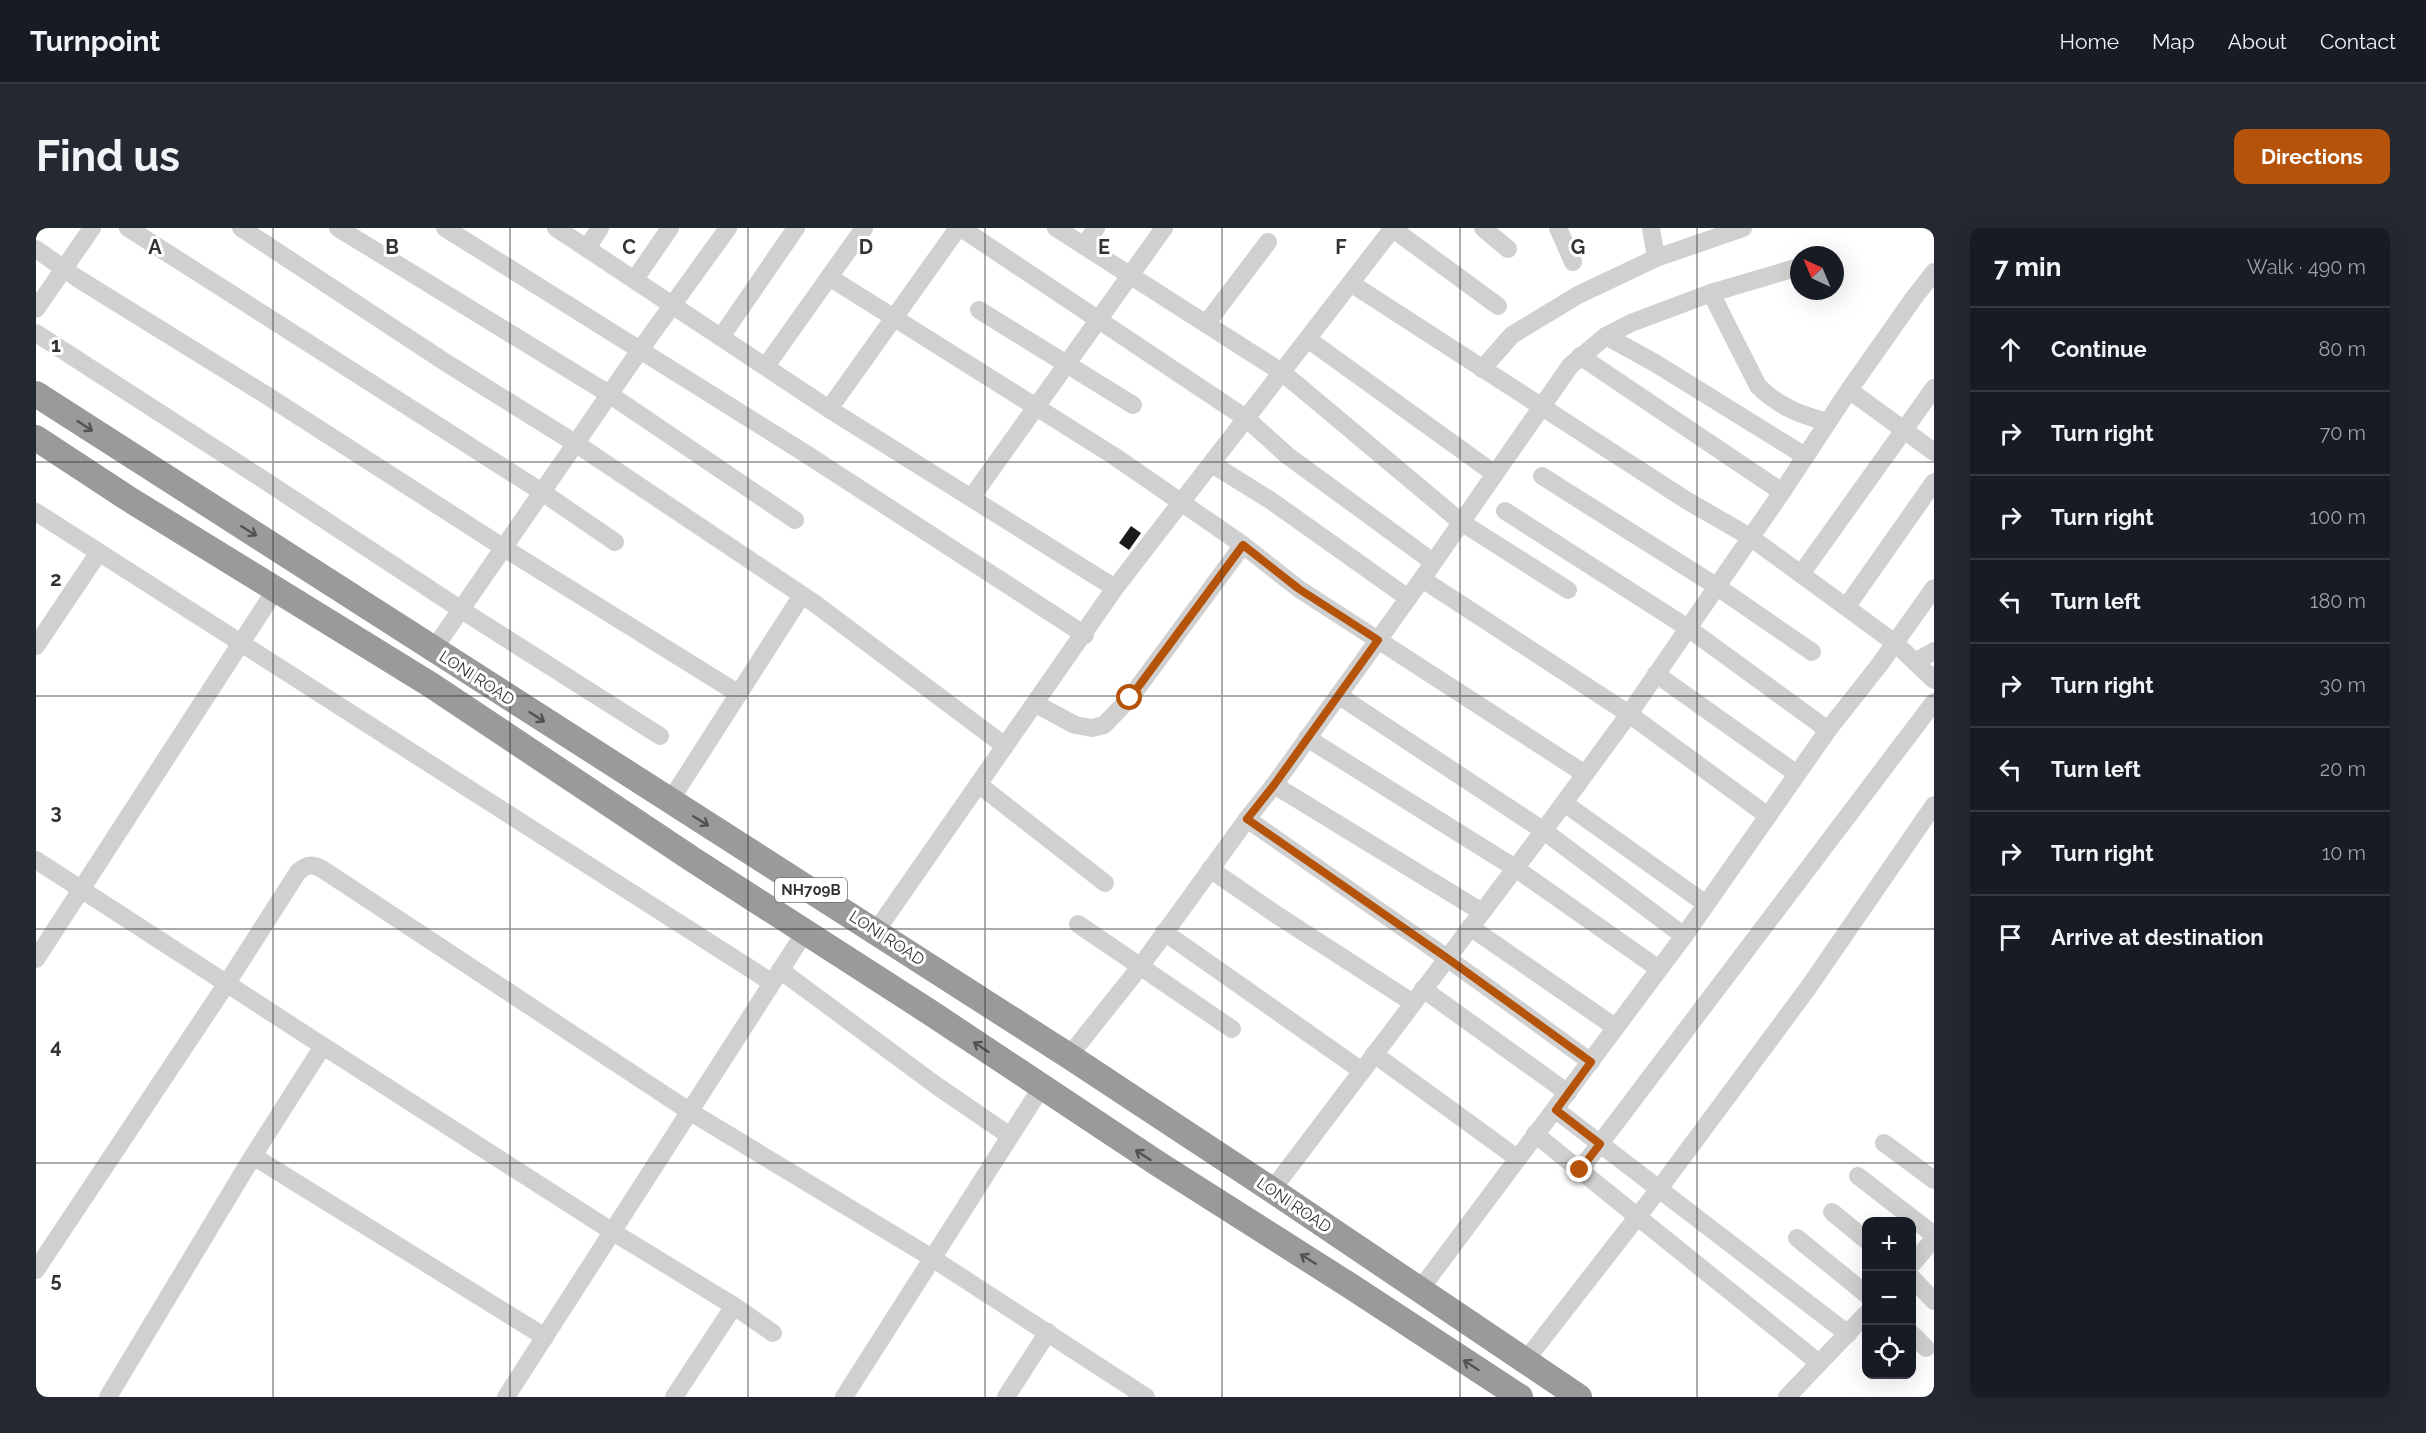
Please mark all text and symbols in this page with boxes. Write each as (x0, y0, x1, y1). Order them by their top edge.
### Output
text: Turnpoint (30, 25, 160, 58)
text: Home (2060, 29, 2119, 54)
text: Map (2152, 29, 2195, 54)
text: About (2228, 29, 2287, 54)
text: Contact (2320, 29, 2396, 54)
button: Directions (2234, 129, 2390, 184)
text: Find us (36, 132, 180, 181)
text: A (148, 235, 162, 259)
text: B (385, 235, 399, 259)
text: C (622, 235, 636, 259)
text: D (859, 235, 873, 259)
text: E (1098, 235, 1110, 259)
text: F (1335, 235, 1347, 259)
text: G (1571, 235, 1585, 259)
north arrow (1790, 246, 1844, 300)
text: 7 min (1994, 252, 2061, 282)
text: Walk · 490 m (2247, 255, 2366, 279)
text: 1 (51, 333, 61, 357)
icon: ahead (1994, 333, 2027, 366)
text: Continue (2051, 336, 2147, 362)
text: 80 m (2318, 337, 2366, 361)
icon: right (1994, 417, 2027, 450)
one-way arrow (76, 420, 93, 432)
text: Turn right (2051, 420, 2154, 446)
text: 70 m (2320, 421, 2366, 445)
icon: right (1994, 501, 2027, 534)
text: Turn right (2051, 504, 2154, 530)
text: 100 m (2309, 505, 2366, 529)
one-way arrow (240, 525, 257, 537)
text: 2 (50, 567, 62, 591)
icon: left (1994, 585, 2027, 618)
text: Turn left (2051, 588, 2141, 614)
text: 180 m (2310, 589, 2366, 613)
street label: LONI ROAD (436, 647, 518, 709)
icon: right (1994, 669, 2027, 702)
text: Turn right (2051, 672, 2154, 698)
text: 30 m (2320, 673, 2366, 697)
route start (1116, 684, 1142, 710)
one-way arrow (528, 710, 545, 723)
icon: left (1994, 753, 2027, 786)
text: Turn left (2051, 756, 2141, 782)
text: 20 m (2320, 757, 2366, 781)
text: 3 (50, 800, 62, 824)
one-way arrow (692, 816, 709, 828)
icon: right (1994, 837, 2027, 870)
text: Turn right (2051, 840, 2154, 866)
text: 10 m (2322, 841, 2366, 865)
road number: NH709B (775, 878, 847, 902)
street label: LONI ROAD (846, 907, 928, 969)
icon: arrive (1994, 921, 2027, 954)
text: Arrive at destination (2051, 924, 2264, 950)
text: 4 (50, 1034, 62, 1058)
one-way arrow (973, 1041, 989, 1053)
one-way arrow (1135, 1148, 1152, 1160)
route end (1566, 1156, 1592, 1182)
street label: LONI ROAD (1253, 1173, 1335, 1237)
map controls (1862, 1217, 1916, 1379)
button: + (1862, 1217, 1916, 1271)
one-way arrow (1300, 1253, 1317, 1265)
text: 5 (50, 1268, 62, 1292)
button: − (1862, 1271, 1916, 1325)
button: locate (1862, 1325, 1916, 1379)
one-way arrow (1464, 1359, 1480, 1371)

